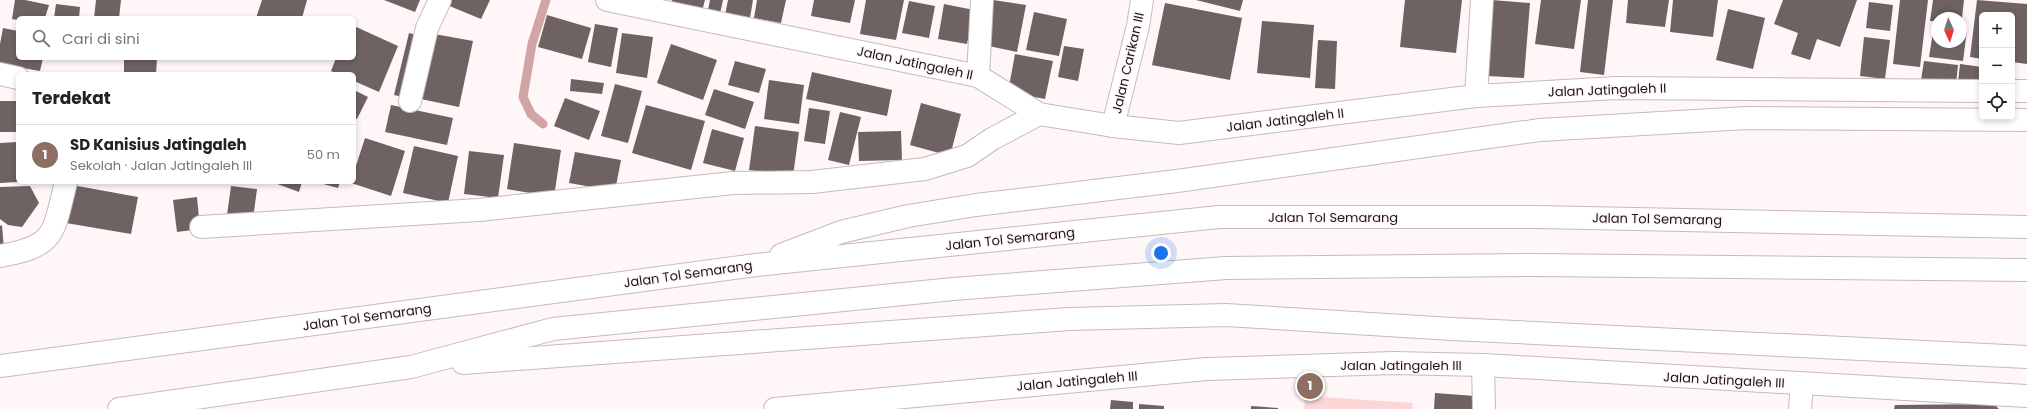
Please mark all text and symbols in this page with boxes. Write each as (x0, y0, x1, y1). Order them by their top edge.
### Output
street label: Jalan Carikan III (1107, 11, 1149, 115)
north arrow (1931, 12, 1967, 48)
map controls (1979, 12, 2015, 120)
button: + (1979, 12, 2015, 48)
search box (16, 16, 356, 60)
icon: search (30, 27, 52, 49)
text: Cari di sini (62, 28, 140, 49)
street label: Jalan Jatingaleh II (855, 41, 975, 85)
button: − (1979, 48, 2015, 84)
street label: Jalan Jatingaleh II (1548, 78, 1666, 102)
button: locate (1979, 84, 2015, 120)
text: Terdekat (32, 86, 111, 110)
street label: Jalan Jatingaleh II (1225, 103, 1345, 137)
text: SD Kanisius Jatingaleh (70, 134, 247, 155)
text: 1 (43, 145, 47, 164)
text: 50 m (307, 145, 340, 164)
text: Sekolah · Jalan Jatingaleh III (70, 156, 252, 175)
street label: Jalan Tol Semarang (1268, 208, 1398, 227)
street label: Jalan Tol Semarang (1592, 208, 1722, 230)
street label: Jalan Tol Semarang (944, 223, 1076, 255)
your location (1151, 243, 1171, 263)
street label: Jalan Tol Semarang (622, 256, 754, 292)
street label: Jalan Tol Semarang (301, 299, 433, 335)
street label: Jalan Jatingaleh III (1340, 356, 1462, 375)
street label: Jalan Jatingaleh III (1016, 366, 1138, 396)
street label: Jalan Jatingaleh III (1663, 367, 1785, 393)
pin: 1 (1297, 371, 1323, 401)

